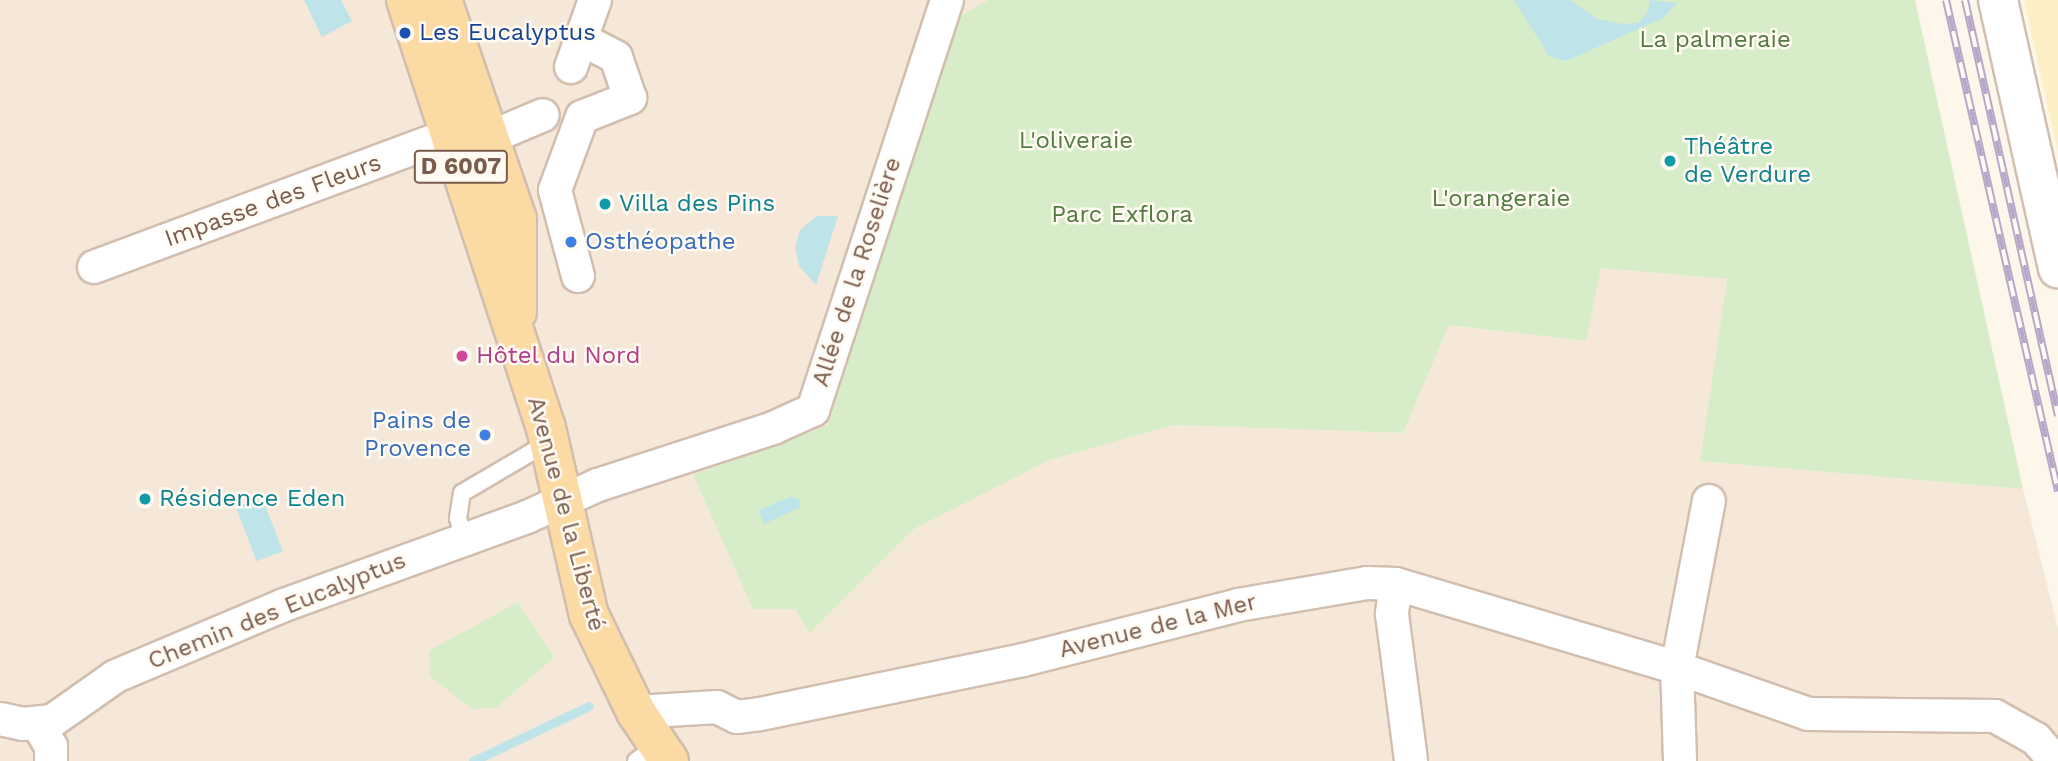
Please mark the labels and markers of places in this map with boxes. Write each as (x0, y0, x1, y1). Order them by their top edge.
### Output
place label: Les Eucalyptus (419, 19, 596, 47)
marker: Les Eucalyptus (397, 25, 413, 41)
place label: Théâtre de Verdure (1684, 133, 1812, 189)
marker: Théâtre de Verdure (1662, 153, 1678, 169)
place label: Villa des Pins (619, 190, 776, 218)
marker: Villa des Pins (597, 196, 613, 212)
place label: Osthéopathe (585, 228, 736, 256)
marker: Osthéopathe (563, 234, 579, 250)
place label: Hôtel du Nord (476, 342, 641, 370)
marker: Hôtel du Nord (454, 348, 470, 364)
place label: Pains de Provence (364, 407, 471, 463)
marker: Pains de Provence (477, 427, 493, 443)
place label: Résidence Eden (159, 485, 345, 513)
marker: Résidence Eden (137, 491, 153, 507)

